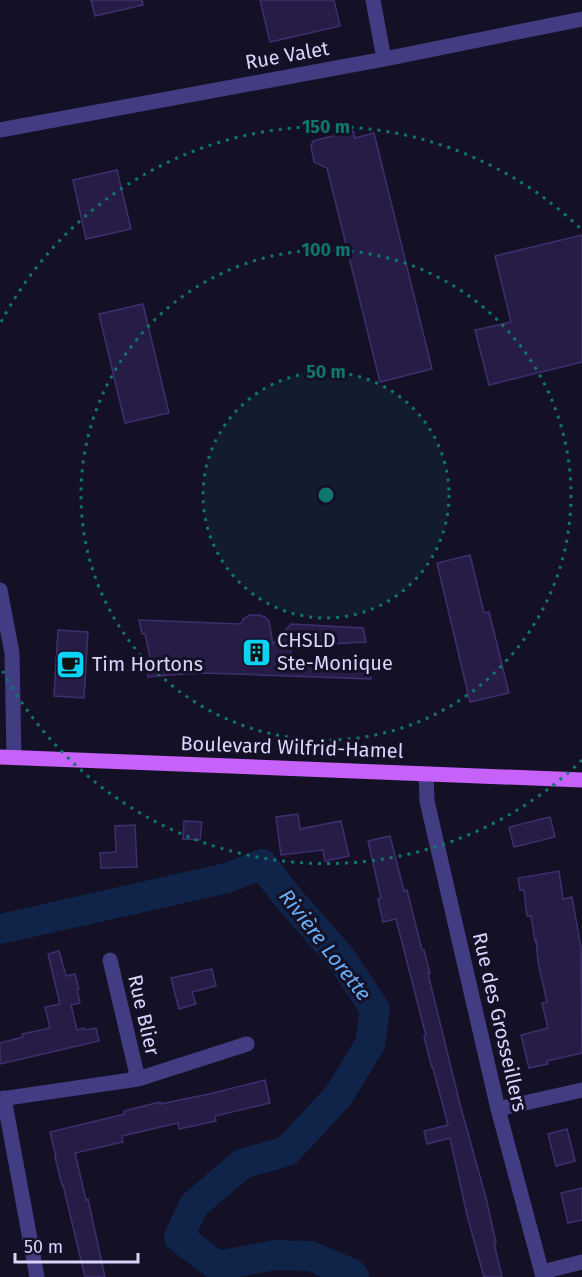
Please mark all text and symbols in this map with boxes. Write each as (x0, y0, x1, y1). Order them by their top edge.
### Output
street label: Rue Valet (243, 36, 332, 74)
text: 150 m (302, 116, 350, 138)
text: 100 m (302, 239, 350, 261)
text: 50 m (306, 361, 346, 383)
centre of rings (316, 485, 336, 505)
place label: CHSLD Ste-Monique (277, 628, 393, 675)
building icon: CHSLD Ste-Monique (240, 636, 272, 668)
cafe icon: Tim Hortons (55, 648, 87, 680)
place label: Tim Hortons (92, 652, 203, 676)
street label: Boulevard Wilfrid-Hamel (180, 731, 404, 763)
water label: Rivière Lorette (273, 884, 377, 1006)
street label: Rue des Grosseillers (468, 930, 532, 1114)
street label: Rue Blier (123, 972, 165, 1058)
scale bar (15, 1226, 138, 1264)
text: 50 m (24, 1236, 63, 1258)

